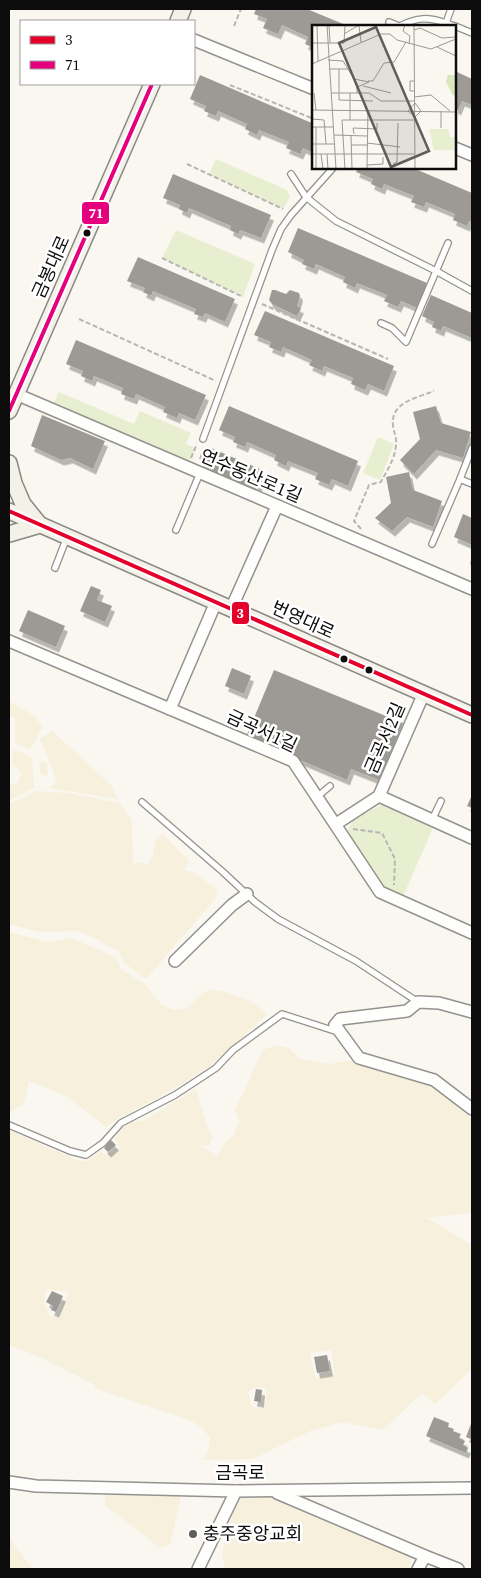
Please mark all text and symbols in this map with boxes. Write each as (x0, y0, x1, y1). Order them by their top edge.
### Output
legend (20, 20, 195, 85)
inset map (312, 25, 456, 169)
text: 3 (65, 29, 73, 50)
text: 71 (65, 54, 80, 75)
line badge: 71 (81, 201, 110, 225)
text: 71 (88, 203, 104, 223)
unlabelled marker (82, 228, 92, 238)
street label: 금봉대로 (26, 231, 75, 302)
street label: 연수동산로1길 (196, 443, 306, 508)
street label: 번영대로 (268, 595, 339, 644)
line badge: 3 (231, 601, 250, 625)
text: 3 (236, 603, 244, 623)
unlabelled marker (339, 654, 349, 664)
unlabelled marker (364, 665, 374, 675)
street label: 금곡서2길 (358, 698, 411, 777)
street label: 금곡서1길 (223, 703, 302, 758)
street label: 금곡로 (215, 1460, 265, 1485)
place label: 충주중앙교회 (203, 1521, 302, 1546)
marker: 충주중앙교회 (187, 1528, 199, 1540)

